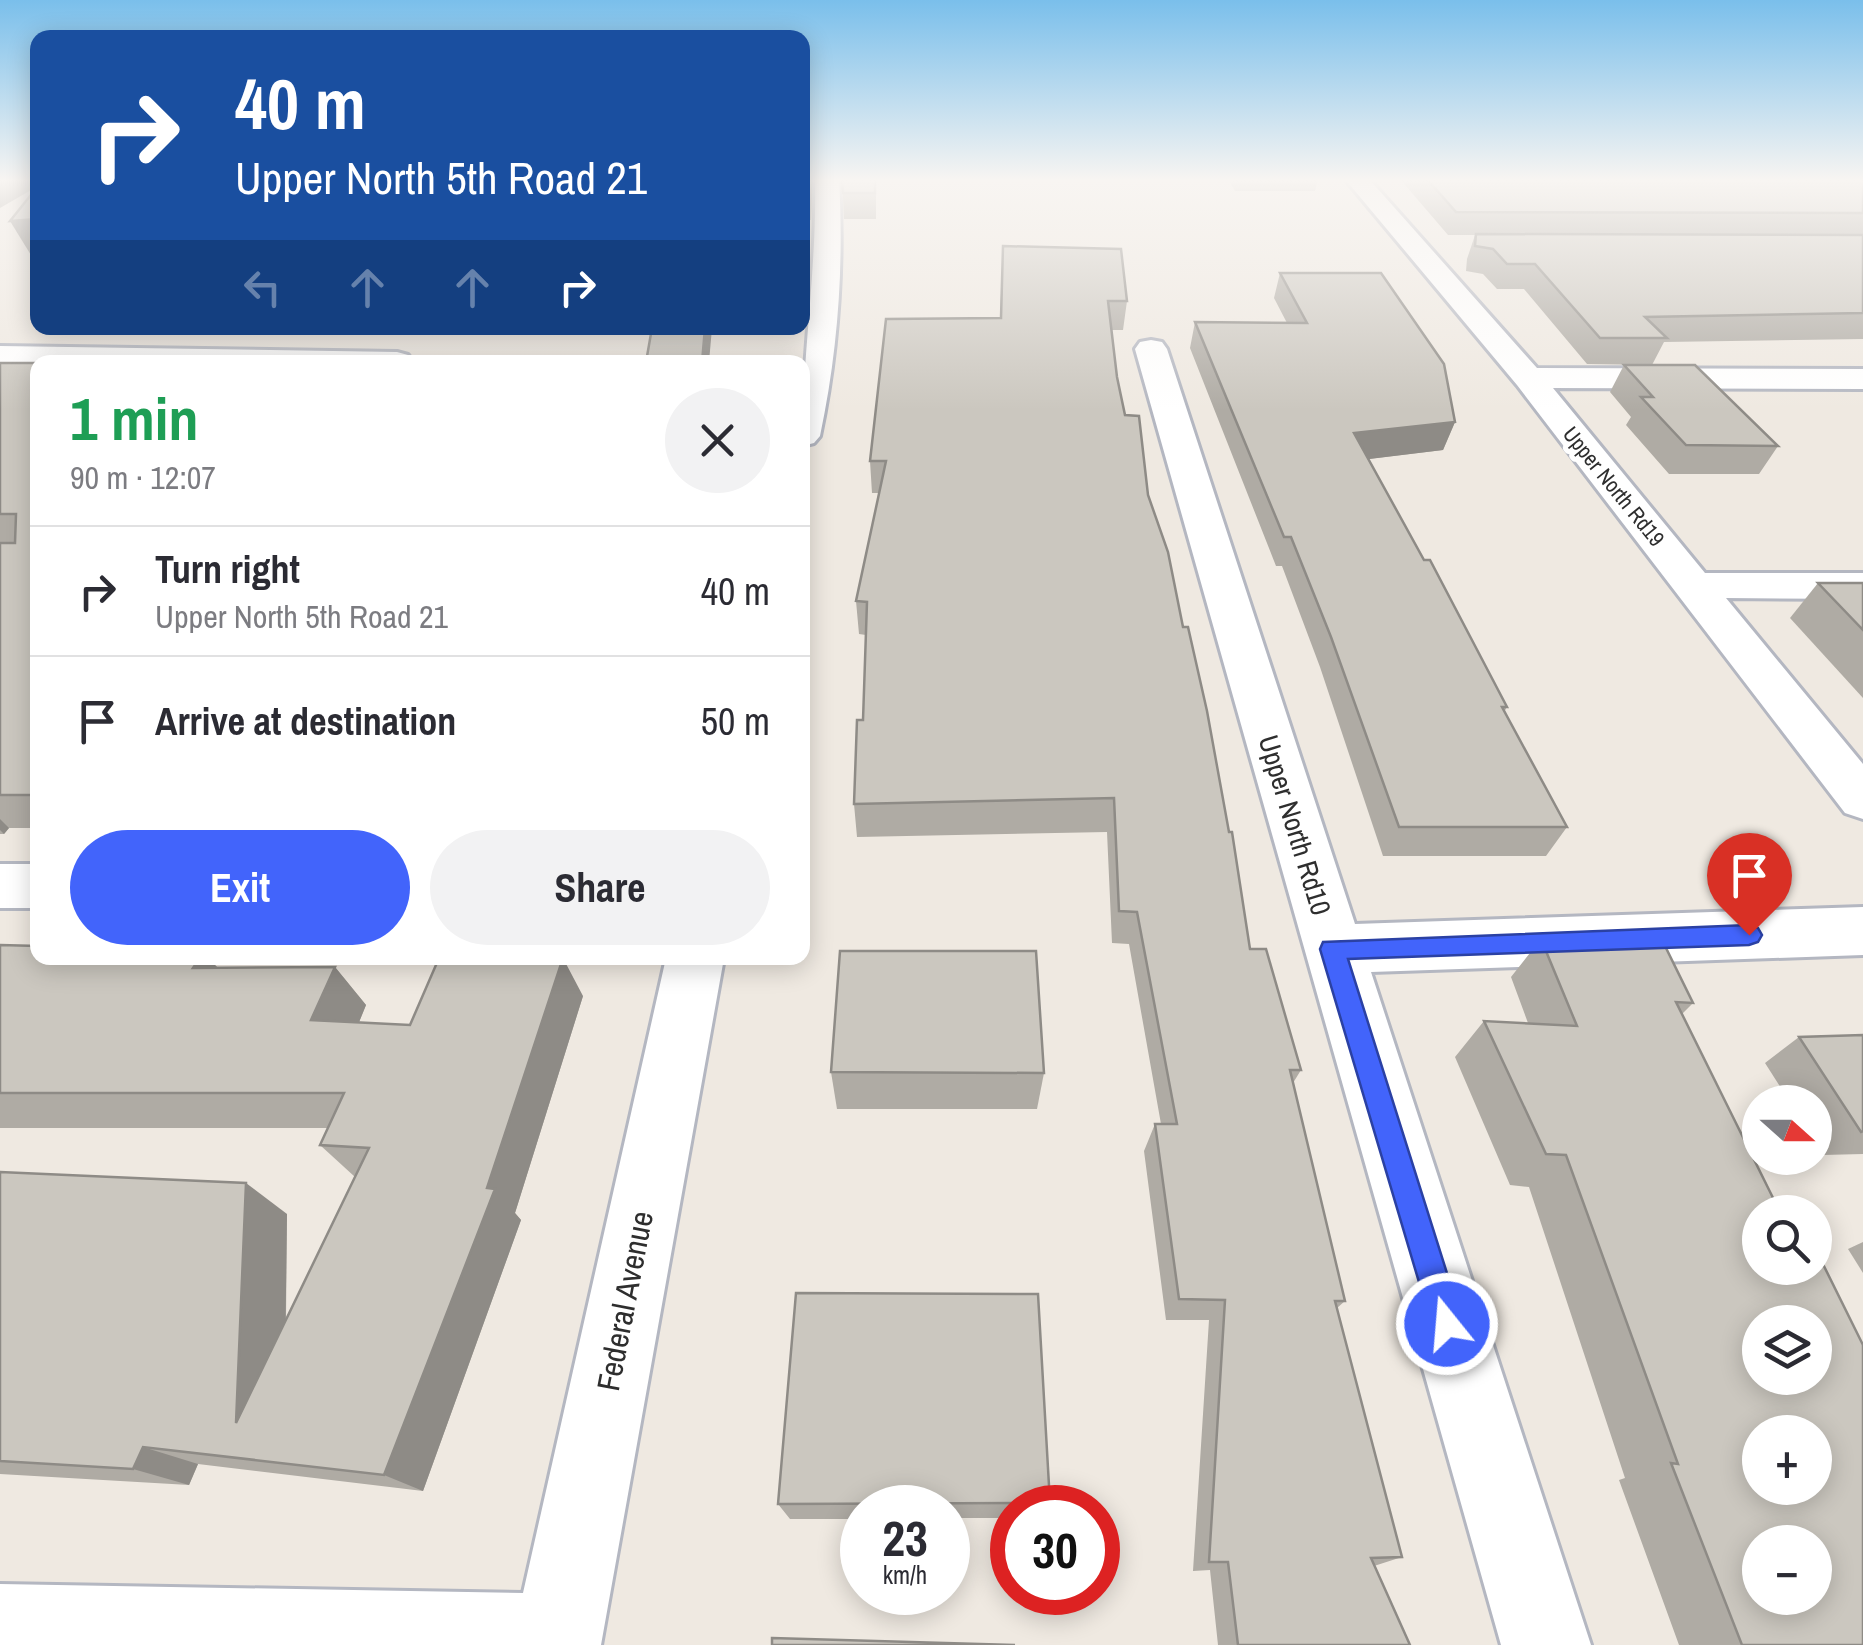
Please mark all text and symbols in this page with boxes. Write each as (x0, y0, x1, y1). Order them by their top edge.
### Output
text: 40 m (235, 57, 366, 151)
icon: right (70, 70, 200, 200)
text: Upper North 5th Road 21 (235, 147, 647, 208)
icon: left (235, 260, 290, 315)
icon: ahead (340, 260, 395, 315)
icon: ahead (445, 260, 500, 315)
icon: right (550, 260, 605, 315)
text: 1 min (70, 378, 199, 459)
button: close (665, 388, 770, 493)
street label: Upper North Rd19 (1556, 420, 1672, 552)
text: 90 m · 12:07 (70, 456, 216, 499)
text: Turn right (155, 544, 300, 595)
icon: right (70, 564, 125, 619)
text: 40 m (701, 566, 770, 617)
text: Upper North 5th Road 21 (155, 595, 448, 638)
icon: arrive (70, 694, 125, 749)
text: Arrive at destination (155, 696, 456, 747)
text: 50 m (701, 696, 770, 747)
street label: Upper North Rd10 (1250, 730, 1340, 920)
button: Exit (70, 830, 410, 945)
button: Share (430, 830, 770, 945)
pin (1707, 833, 1792, 936)
icon: arrive (1722, 848, 1777, 903)
north arrow (1742, 1085, 1832, 1175)
map controls (1742, 1085, 1832, 1615)
button: search (1742, 1195, 1832, 1285)
street label: Federal Avenue (586, 1207, 663, 1394)
position arrow (1395, 1272, 1499, 1376)
button: layers (1742, 1305, 1832, 1395)
button: + (1742, 1415, 1832, 1505)
speed limit sign: 30 (990, 1485, 1120, 1615)
text: 23 (882, 1504, 928, 1572)
button: − (1742, 1525, 1832, 1615)
text: km/h (883, 1558, 927, 1592)

